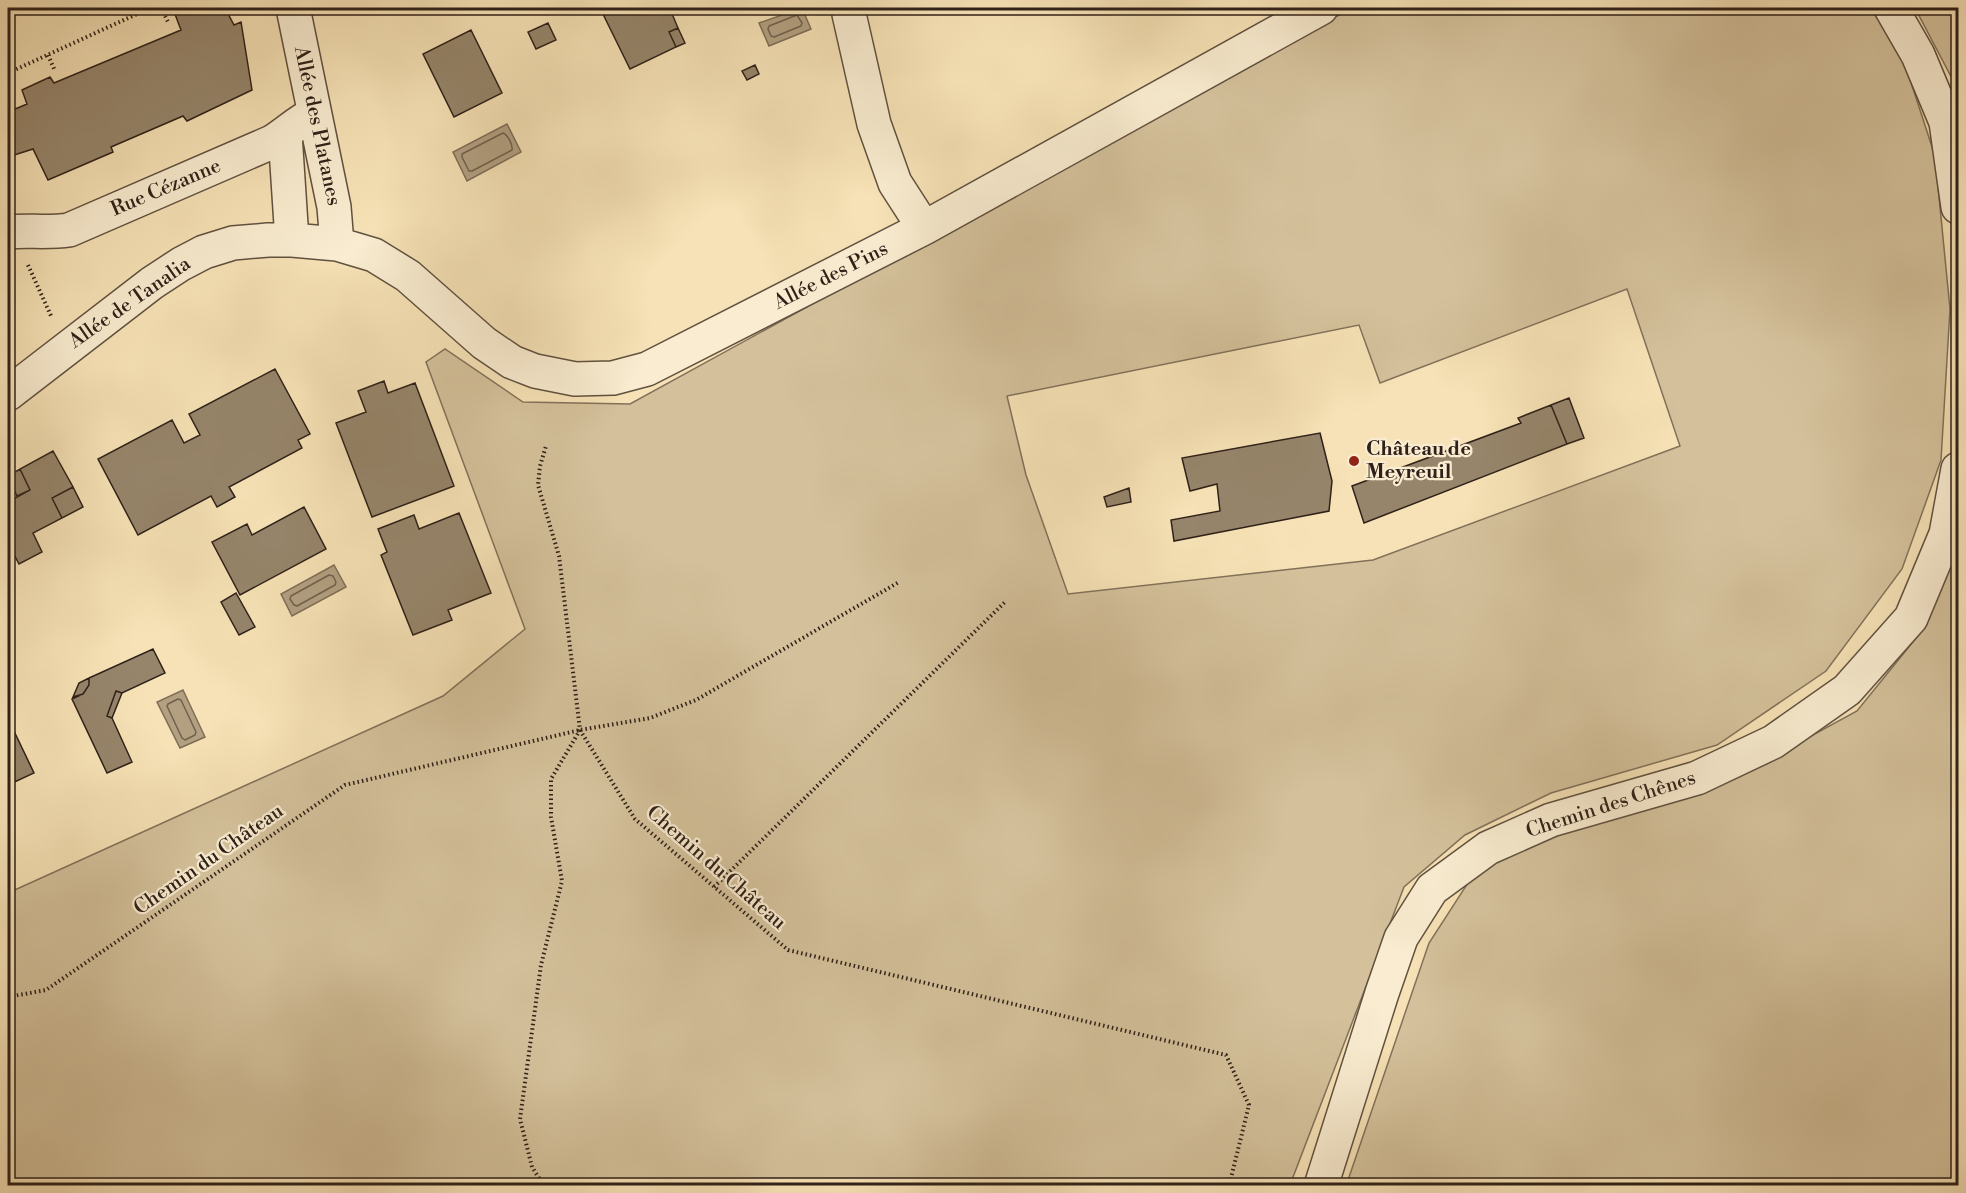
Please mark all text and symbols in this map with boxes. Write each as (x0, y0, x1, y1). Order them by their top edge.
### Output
street label: Allée des Platanes (288, 43, 346, 208)
street label: Rue Cézanne (107, 154, 225, 222)
street label: Allée des Pins (769, 236, 892, 316)
street label: Allée de Tanalia (63, 251, 197, 355)
place label: Château de Meyreuil (1366, 437, 1471, 485)
marker: Château de Meyreuil (1347, 454, 1361, 468)
street label: Chemin des Chênes (1523, 766, 1699, 844)
street label: Chemin du Château (129, 799, 289, 921)
street label: Chemin du Château (641, 800, 791, 936)

